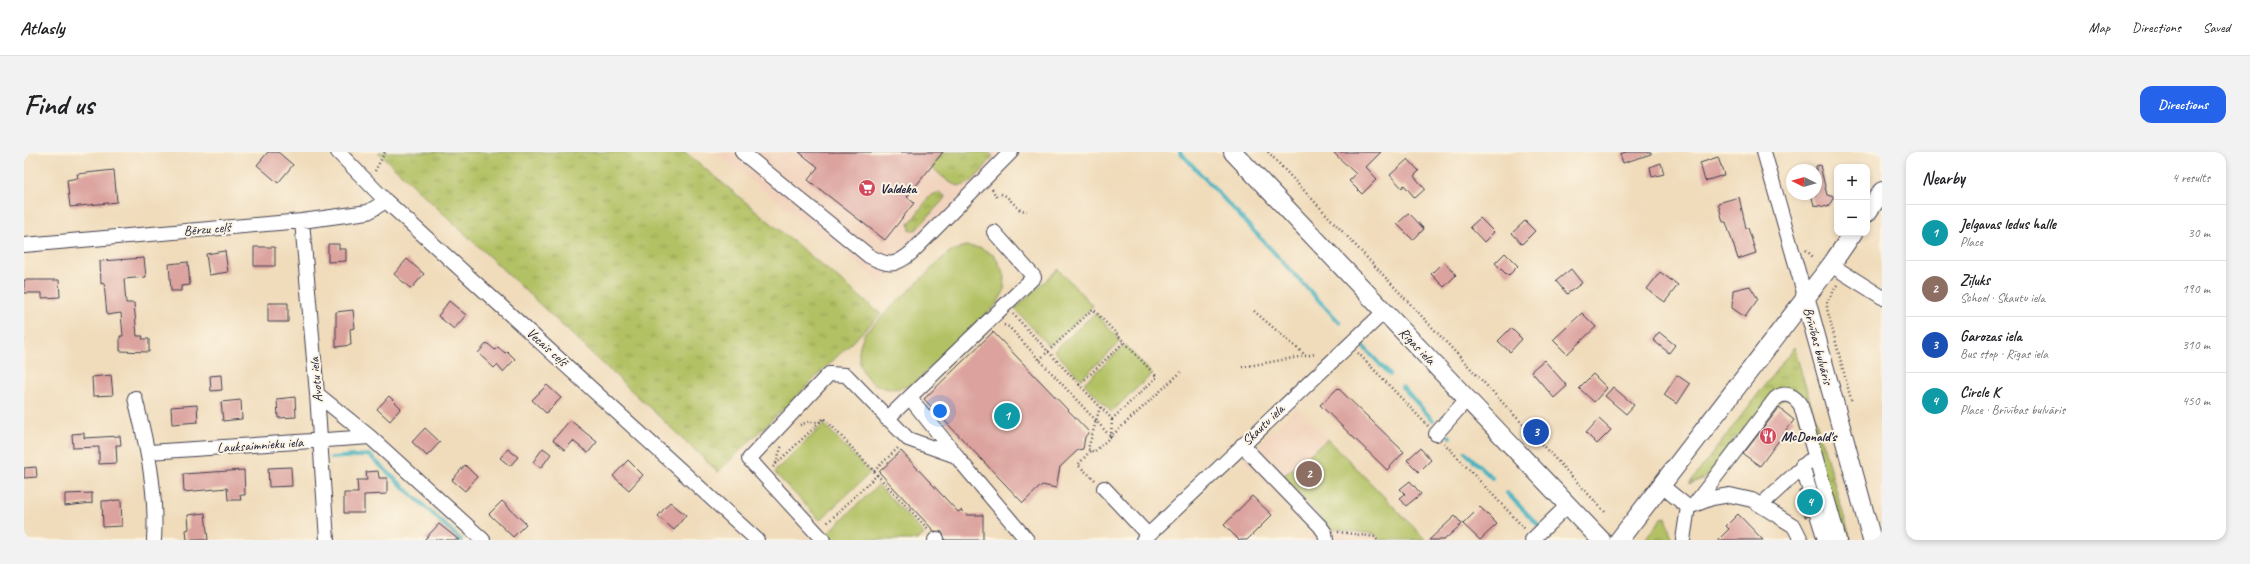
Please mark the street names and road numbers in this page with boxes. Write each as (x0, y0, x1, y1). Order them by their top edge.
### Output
street label: Bērzu ceļš (183, 218, 233, 240)
street label: Brīvības bulvāris (1800, 305, 1837, 388)
street label: Vecais ceļš (523, 324, 573, 371)
street label: Rīgas iela (1395, 324, 1439, 369)
street label: Avotu iela (305, 356, 326, 403)
street label: Skautu iela (1238, 400, 1288, 449)
street label: Lauksaimnieku iela (216, 433, 304, 456)

